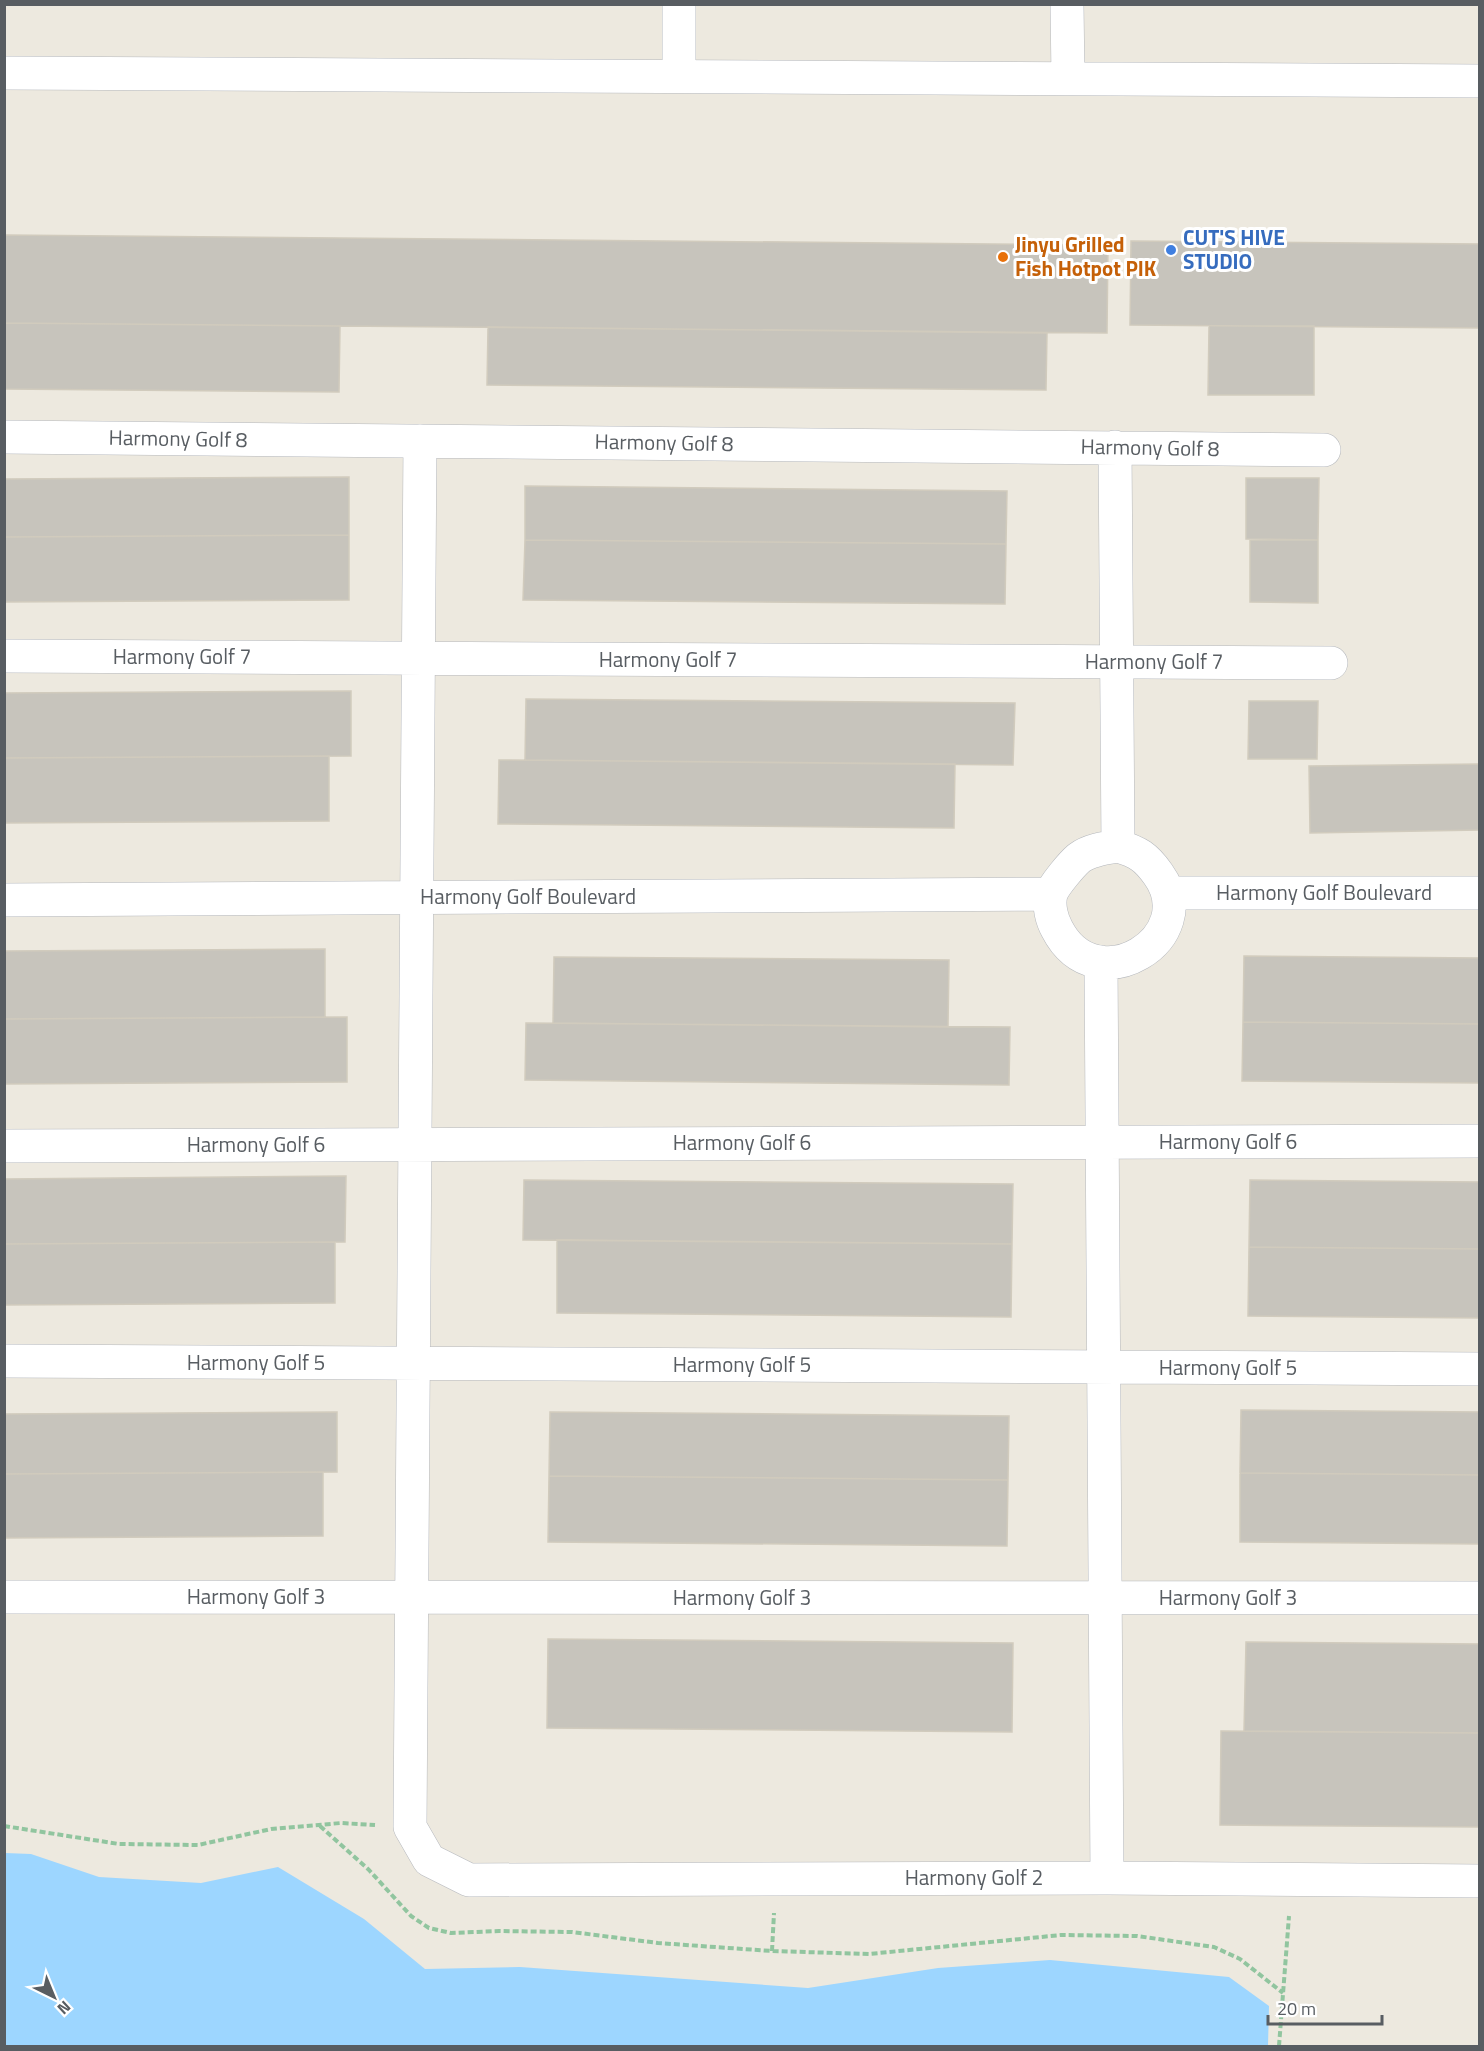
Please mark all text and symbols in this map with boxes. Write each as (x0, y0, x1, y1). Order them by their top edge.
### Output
place label: CUT'S HIVE STUDIO (1183, 221, 1285, 277)
place label: Jinyu Grilled Fish Hotpot PIK (1015, 228, 1157, 284)
marker: CUT'S HIVE STUDIO (1164, 243, 1178, 257)
marker: Jinyu Grilled Fish Hotpot PIK (996, 250, 1010, 264)
street label: Harmony Golf 8 (108, 421, 248, 455)
street label: Harmony Golf 8 (594, 425, 734, 459)
street label: Harmony Golf 8 (1080, 430, 1220, 464)
street label: Harmony Golf 7 (113, 640, 251, 672)
street label: Harmony Golf 7 (599, 643, 737, 675)
street label: Harmony Golf 7 (1085, 645, 1223, 677)
street label: Harmony Golf Boulevard (1216, 876, 1432, 908)
street label: Harmony Golf Boulevard (420, 880, 636, 912)
street label: Harmony Golf 6 (1159, 1125, 1297, 1157)
street label: Harmony Golf 6 (673, 1126, 811, 1158)
street label: Harmony Golf 6 (187, 1128, 325, 1160)
street label: Harmony Golf 5 (187, 1346, 325, 1378)
street label: Harmony Golf 5 (673, 1348, 811, 1380)
street label: Harmony Golf 5 (1159, 1351, 1297, 1383)
street label: Harmony Golf 3 (187, 1580, 325, 1612)
street label: Harmony Golf 3 (673, 1581, 811, 1613)
street label: Harmony Golf 3 (1159, 1581, 1297, 1613)
street label: Harmony Golf 2 (905, 1861, 1043, 1893)
north arrow (24, 1967, 84, 2027)
scale bar (1268, 1988, 1382, 2026)
text: N (52, 1995, 76, 2021)
text: 20 m (1277, 1995, 1316, 2022)

